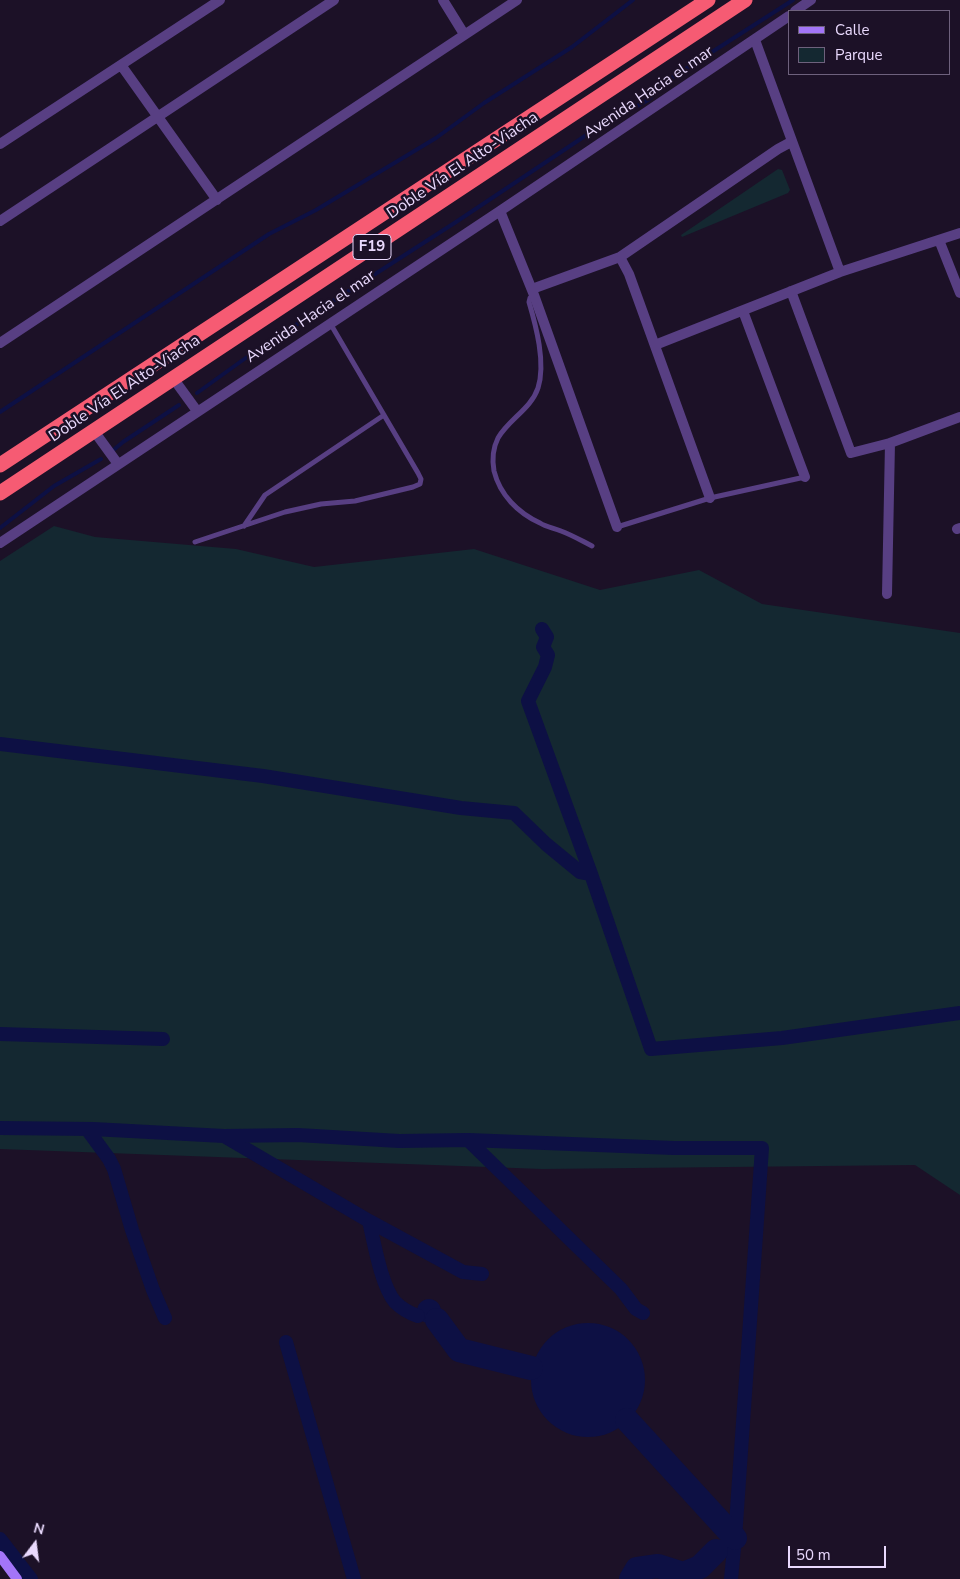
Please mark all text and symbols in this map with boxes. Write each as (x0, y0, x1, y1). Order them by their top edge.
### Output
legend (788, 10, 950, 75)
text: Calle (835, 20, 870, 40)
street label: Avenida Hacia el mar (581, 42, 717, 144)
text: Parque (835, 45, 883, 65)
street label: Doble Vía El Alto-Viacha (384, 108, 542, 224)
road number: F19 (353, 234, 391, 260)
street label: Avenida Hacia el mar (243, 266, 379, 368)
street label: Doble Vía El Alto-Viacha (46, 331, 204, 447)
text: N (31, 1518, 47, 1540)
north arrow (10, 1519, 60, 1569)
scale bar (790, 1536, 888, 1568)
text: 50 m (796, 1545, 831, 1565)

